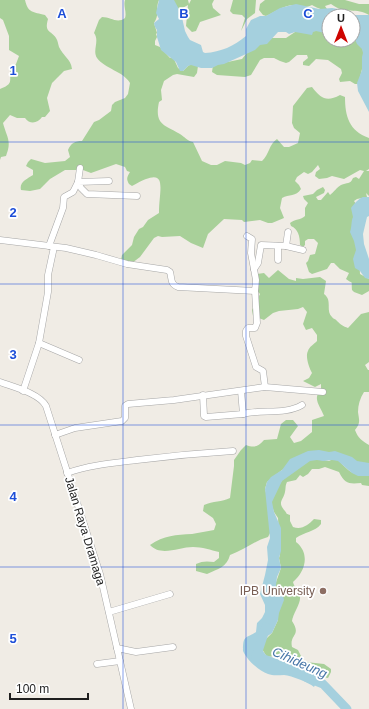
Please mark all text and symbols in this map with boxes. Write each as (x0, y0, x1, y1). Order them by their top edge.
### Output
text: A (57, 6, 67, 21)
text: B (179, 6, 189, 21)
text: C (303, 6, 313, 21)
north arrow (321, 8, 361, 48)
text: U (337, 12, 345, 24)
text: 1 (9, 63, 17, 78)
text: 2 (9, 205, 17, 220)
text: 3 (9, 347, 17, 362)
street label: Jalan Raya Dramaga (62, 475, 108, 587)
text: 4 (9, 489, 17, 504)
place label: IPB University (240, 584, 315, 598)
marker: IPB University (318, 586, 328, 596)
text: 5 (9, 631, 17, 646)
water label: Cihideung (270, 644, 330, 682)
scale bar (10, 675, 88, 701)
text: 100 m (16, 682, 49, 696)

